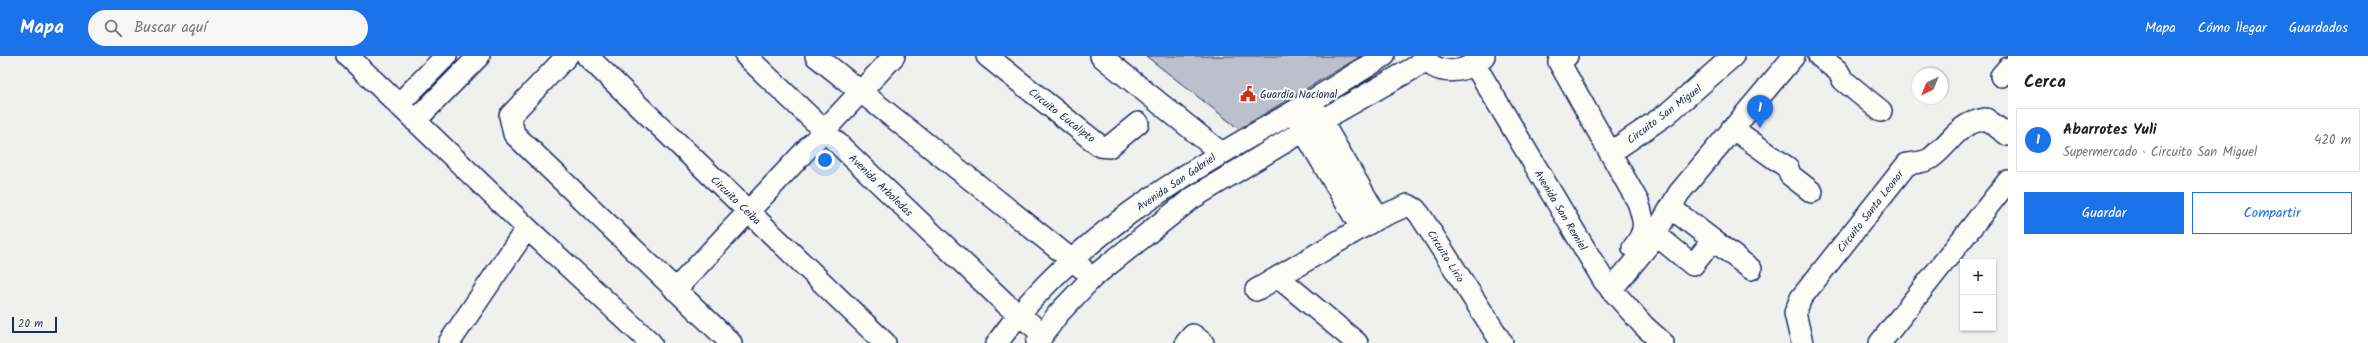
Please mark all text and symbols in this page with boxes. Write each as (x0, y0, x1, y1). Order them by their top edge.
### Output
search box (88, 10, 368, 46)
text: Mapa (20, 13, 64, 43)
text: Buscar aquí (134, 16, 207, 40)
icon: search (102, 17, 124, 39)
text: Mapa (2145, 17, 2176, 39)
text: Cómo llegar (2198, 17, 2267, 39)
text: Guardados (2289, 17, 2348, 39)
north arrow (1912, 68, 1948, 104)
text: Cerca (2024, 69, 2066, 96)
street label: Circuito San Miguel (1623, 80, 1706, 149)
street label: Circuito Eucalipto (1024, 84, 1099, 148)
public building icon: Guardia Nacional (1239, 85, 1257, 103)
place label: Guardia Nacional (1260, 86, 1338, 104)
pin: 1 (1747, 95, 1773, 128)
text: Abarrotes Yuli (2063, 118, 2157, 142)
text: 1 (2036, 130, 2040, 151)
text: 420 m (2314, 130, 2351, 151)
text: Supermercado · Circuito San Miguel (2063, 142, 2257, 163)
street label: Avenida San Gabriel (1133, 149, 1220, 216)
your location (815, 150, 835, 170)
street label: Avenida Arboledas (844, 150, 917, 222)
street label: Circuito Santa Leonor (1833, 165, 1910, 257)
street label: Avenida San Remiel (1529, 167, 1592, 255)
street label: Circuito Ceiba (706, 172, 765, 230)
button: Guardar (2024, 192, 2184, 234)
button: Compartir (2192, 192, 2352, 234)
street label: Circuito Lirio (1422, 227, 1468, 286)
map controls (1960, 259, 1996, 331)
button: + (1960, 259, 1996, 295)
button: − (1960, 295, 1996, 331)
scale bar (12, 315, 57, 334)
text: 20 m (18, 315, 43, 333)

